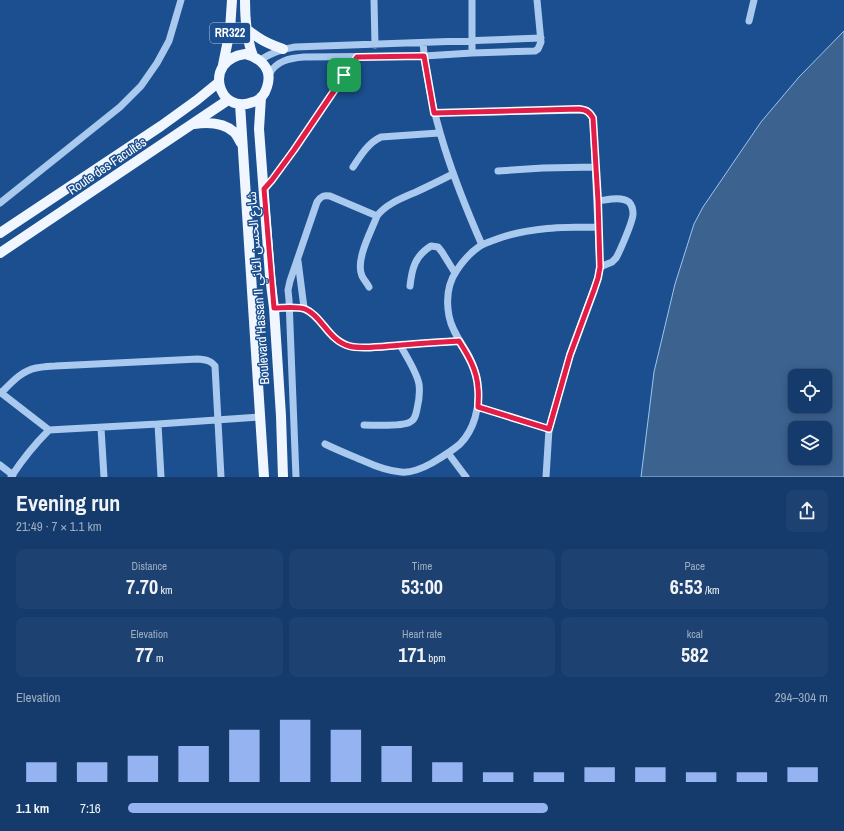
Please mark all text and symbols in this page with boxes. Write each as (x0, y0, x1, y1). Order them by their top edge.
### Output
road number: RR322 (210, 23, 250, 43)
pin (327, 58, 361, 92)
icon: arrive (333, 64, 355, 86)
street label: Route des Facultés (64, 133, 150, 199)
street label: Boulevard Hassan II شارع الحسن الثاني (243, 191, 275, 385)
map controls (788, 369, 832, 465)
button: locate (788, 369, 832, 413)
button: layers (788, 421, 832, 465)
text: Evening run (16, 488, 120, 518)
button: share (786, 490, 828, 532)
text: 21:49 · 7 × 1.1 km (16, 518, 102, 535)
text: Distance (132, 559, 167, 573)
text: Time (412, 559, 432, 573)
text: Pace (684, 559, 705, 573)
text: 7.70 (126, 573, 158, 600)
text: 53:00 (401, 573, 443, 600)
text: 6:53 (670, 573, 703, 600)
text: km (158, 583, 173, 597)
text: /km (703, 583, 720, 597)
text: Elevation (131, 627, 168, 641)
text: Heart rate (402, 627, 442, 641)
text: kcal (687, 627, 703, 641)
text: 77 (135, 641, 153, 668)
text: 171 (398, 641, 426, 668)
text: 582 (681, 641, 708, 668)
text: m (153, 651, 163, 665)
text: bpm (426, 651, 446, 665)
text: Elevation (16, 689, 60, 706)
text: 294–304 m (775, 689, 828, 706)
text: 1.1 km (16, 800, 49, 817)
text: 7:16 (80, 800, 101, 817)

